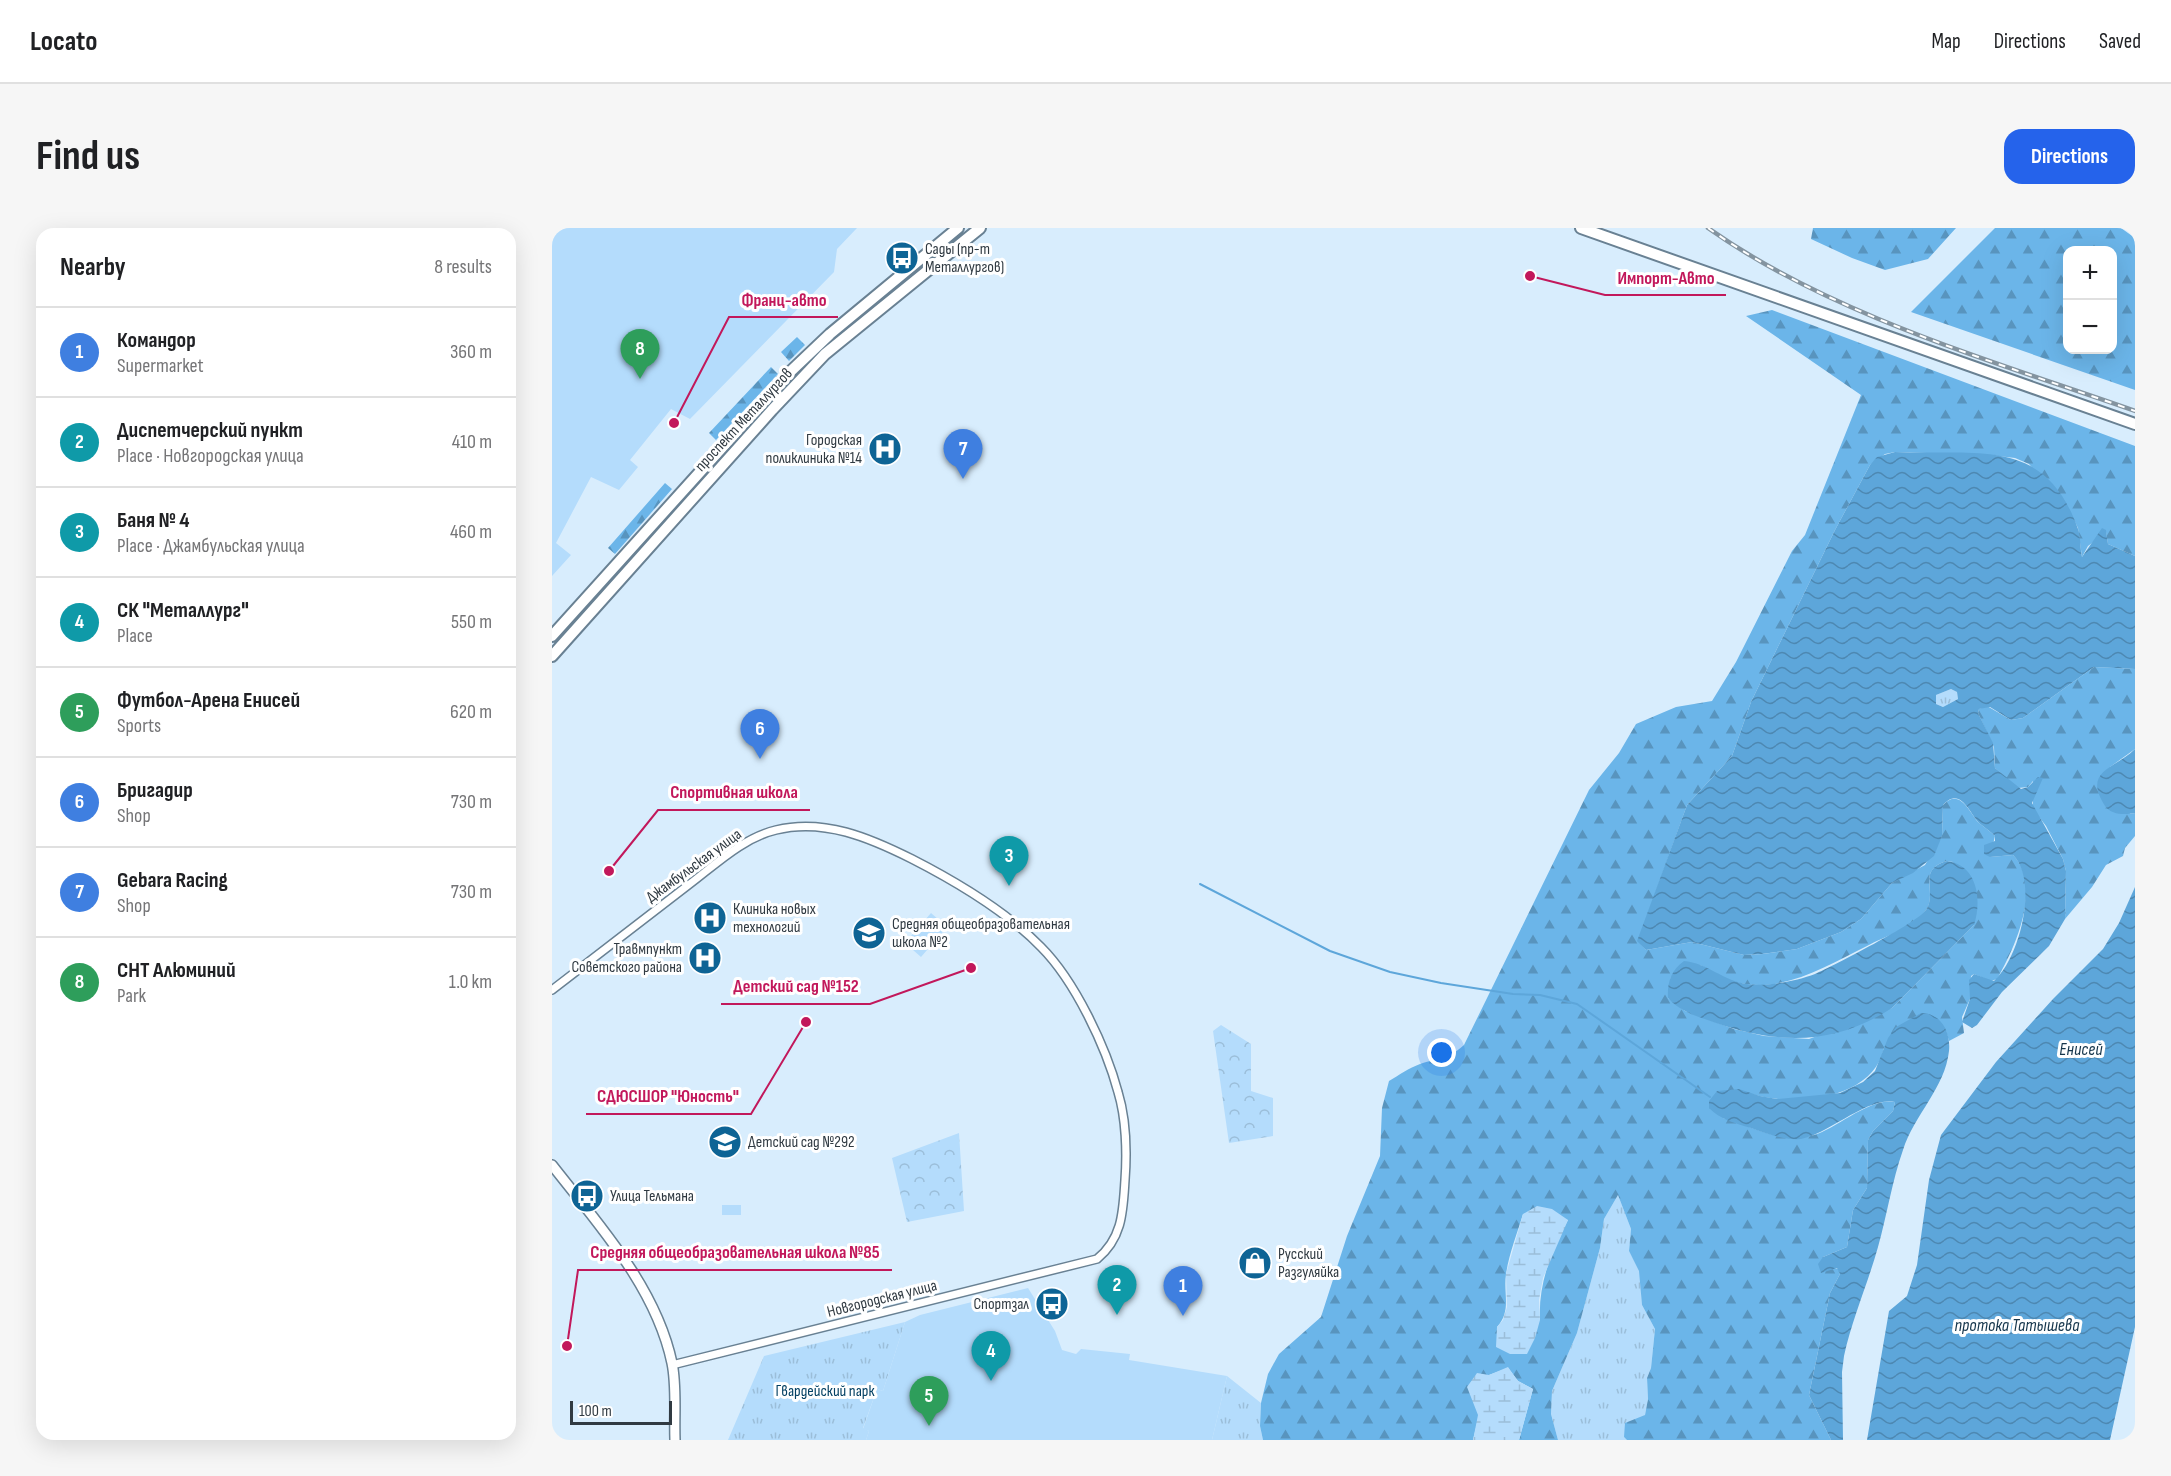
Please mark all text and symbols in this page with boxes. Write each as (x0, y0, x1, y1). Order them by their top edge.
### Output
text: Locato (30, 25, 97, 58)
text: Map (1931, 29, 1961, 54)
text: Directions (1994, 29, 2066, 54)
text: Saved (2099, 29, 2141, 54)
button: Directions (2004, 129, 2135, 184)
text: Find us (36, 131, 140, 182)
bus stop icon: Сады (пр-т Металлургов) (884, 240, 920, 276)
place label: Сады (пр-т Металлургов) (925, 240, 1004, 277)
map controls (2063, 246, 2117, 354)
button: + (2063, 246, 2117, 300)
text: Nearby (60, 252, 126, 283)
text: 8 results (434, 255, 492, 279)
callout: Импорт-Авто (1605, 259, 1726, 295)
text: Импорт-Авто (1617, 268, 1715, 289)
callout: Франц-авто (729, 281, 838, 317)
text: Франц-авто (741, 290, 827, 311)
button: − (2063, 300, 2117, 354)
text: Командор (117, 327, 196, 354)
pin: 8 (620, 330, 659, 379)
text: 1 (76, 340, 83, 364)
text: 360 m (450, 340, 492, 364)
text: Supermarket (117, 354, 204, 378)
street label: проспект Металлургов (691, 364, 797, 476)
text: Диспетчерский пункт (117, 417, 303, 444)
text: 2 (75, 430, 84, 454)
text: 410 m (452, 430, 492, 454)
pin: 7 (944, 430, 982, 479)
place label: Городская поликлиника №14 (766, 431, 862, 468)
hospital icon: Городская поликлиника №14 (867, 431, 903, 467)
text: Place · Новгородская улица (117, 444, 304, 468)
text: Баня № 4 (117, 507, 190, 534)
text: 3 (75, 520, 84, 544)
text: 460 m (450, 520, 492, 544)
text: Place · Джамбульская улица (117, 534, 305, 558)
text: СК "Металлург" (117, 597, 249, 624)
text: 4 (75, 610, 84, 634)
text: 550 m (451, 610, 492, 634)
text: Place (117, 624, 153, 648)
text: Футбол-Арена Енисей (117, 687, 300, 714)
text: 5 (75, 700, 84, 724)
text: 620 m (450, 700, 492, 724)
pin: 6 (740, 710, 780, 759)
text: Sports (117, 714, 161, 738)
callout: Спортивная школа (658, 774, 810, 810)
text: Бригадир (117, 777, 193, 804)
text: Спортивная школа (670, 782, 798, 803)
text: 6 (75, 790, 84, 814)
text: 730 m (451, 790, 492, 814)
text: Shop (117, 804, 151, 828)
street label: Джамбульская улица (643, 825, 745, 907)
pin: 3 (990, 836, 1028, 886)
text: Gebara Racing (117, 867, 228, 894)
text: 7 (75, 880, 84, 904)
text: 730 m (451, 880, 492, 904)
text: Shop (117, 894, 151, 918)
hospital icon: Клиника новых технологий (692, 900, 728, 936)
place label: Клиника новых технологий (733, 900, 816, 937)
school or university icon: Средняя общеобразовательная школа №2 (851, 915, 887, 951)
place label: Средняя общеобразовательная школа №2 (892, 915, 1070, 952)
place label: Травмпункт Советского района (571, 940, 682, 977)
hospital icon: Травмпункт Советского района (687, 940, 723, 976)
text: СНТ Алюминий (117, 957, 236, 984)
callout: Детский сад №152 (721, 968, 870, 1004)
text: 8 (75, 970, 84, 994)
text: 1.0 km (449, 970, 492, 994)
text: Детский сад №152 (733, 976, 859, 997)
text: Park (117, 984, 146, 1008)
your location (1427, 1038, 1456, 1067)
water label: Енисей (2059, 1039, 2103, 1060)
callout: СДЮСШОР "Юность" (586, 1078, 751, 1114)
text: СДЮСШОР "Юность" (597, 1086, 739, 1107)
school or university icon: Детский сад №292 (707, 1124, 743, 1160)
place label: Детский сад №292 (748, 1133, 855, 1152)
bus stop icon: Улица Тельмана (569, 1178, 605, 1214)
place label: Улица Тельмана (610, 1187, 694, 1206)
callout: Средняя общеобразовательная школа №85 (578, 1234, 892, 1270)
text: Средняя общеобразовательная школа №85 (590, 1242, 880, 1263)
shop icon: Русский Разгуляйка (1237, 1245, 1273, 1281)
place label: Русский Разгуляйка (1278, 1245, 1339, 1282)
pin: 2 (1098, 1266, 1136, 1315)
pin: 1 (1164, 1266, 1202, 1316)
street label: Новгородская улица (825, 1276, 939, 1322)
bus stop icon: Спортзал (1034, 1286, 1070, 1322)
place label: Спортзал (973, 1295, 1029, 1314)
water label: протока Татышева (1955, 1315, 2080, 1336)
pin: 4 (972, 1332, 1010, 1381)
pin: 5 (910, 1376, 949, 1426)
park label: Гвардейский парк (775, 1382, 875, 1401)
scale bar (570, 1398, 672, 1426)
text: 100 m (579, 1402, 612, 1421)

